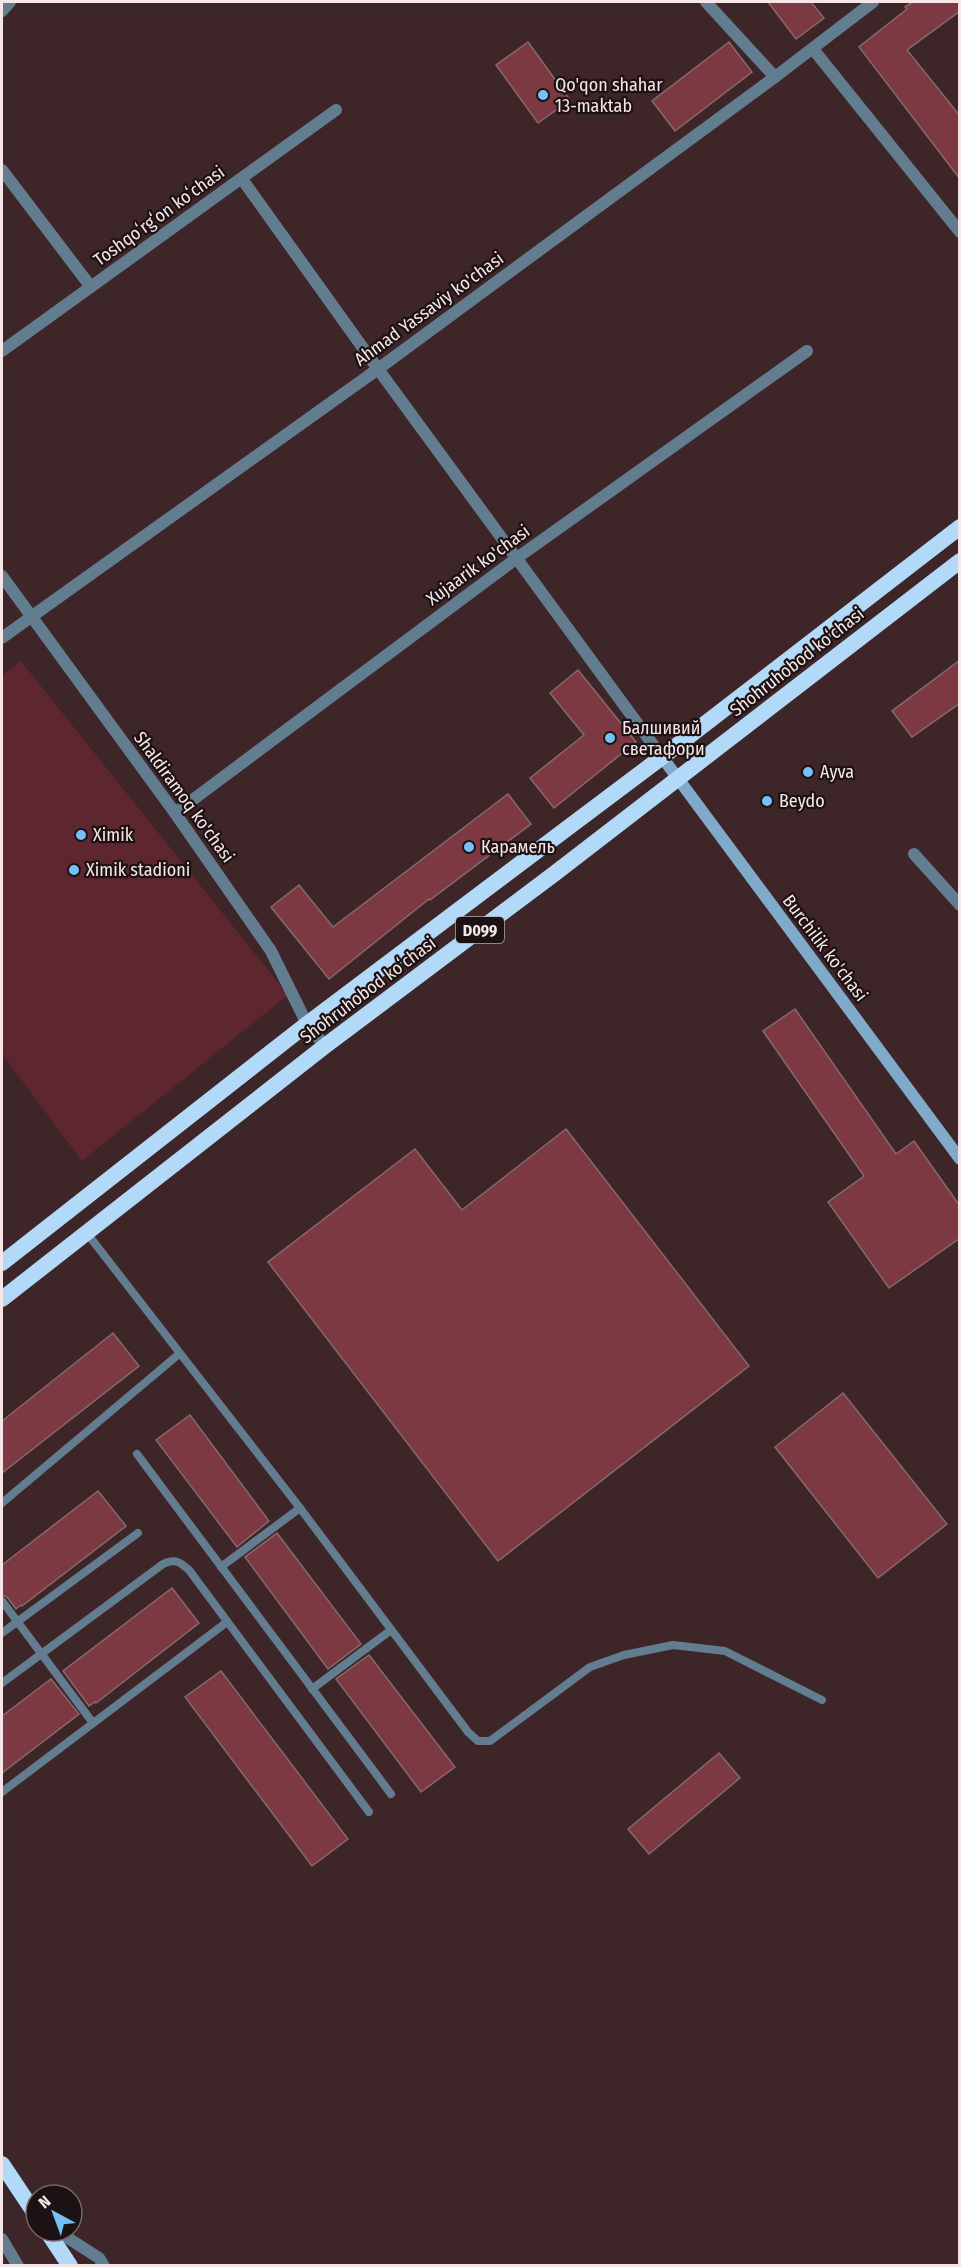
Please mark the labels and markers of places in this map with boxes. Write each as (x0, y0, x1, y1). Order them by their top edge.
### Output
place label: Qo'qon shahar 13-maktab (555, 74, 663, 117)
marker: Qo'qon shahar 13-maktab (536, 88, 550, 102)
place label: Балшивий светафори (622, 717, 705, 760)
marker: Балшивий светафори (603, 731, 617, 745)
place label: Ayva (820, 761, 854, 783)
marker: Ayva (801, 765, 815, 779)
place label: Beydo (779, 790, 825, 812)
marker: Beydo (760, 794, 774, 808)
place label: Ximik (93, 824, 134, 846)
marker: Ximik (74, 828, 88, 842)
place label: Карамель (481, 836, 555, 858)
marker: Карамель (462, 840, 476, 854)
place label: Ximik stadioni (86, 859, 190, 881)
marker: Ximik stadioni (67, 863, 81, 877)

